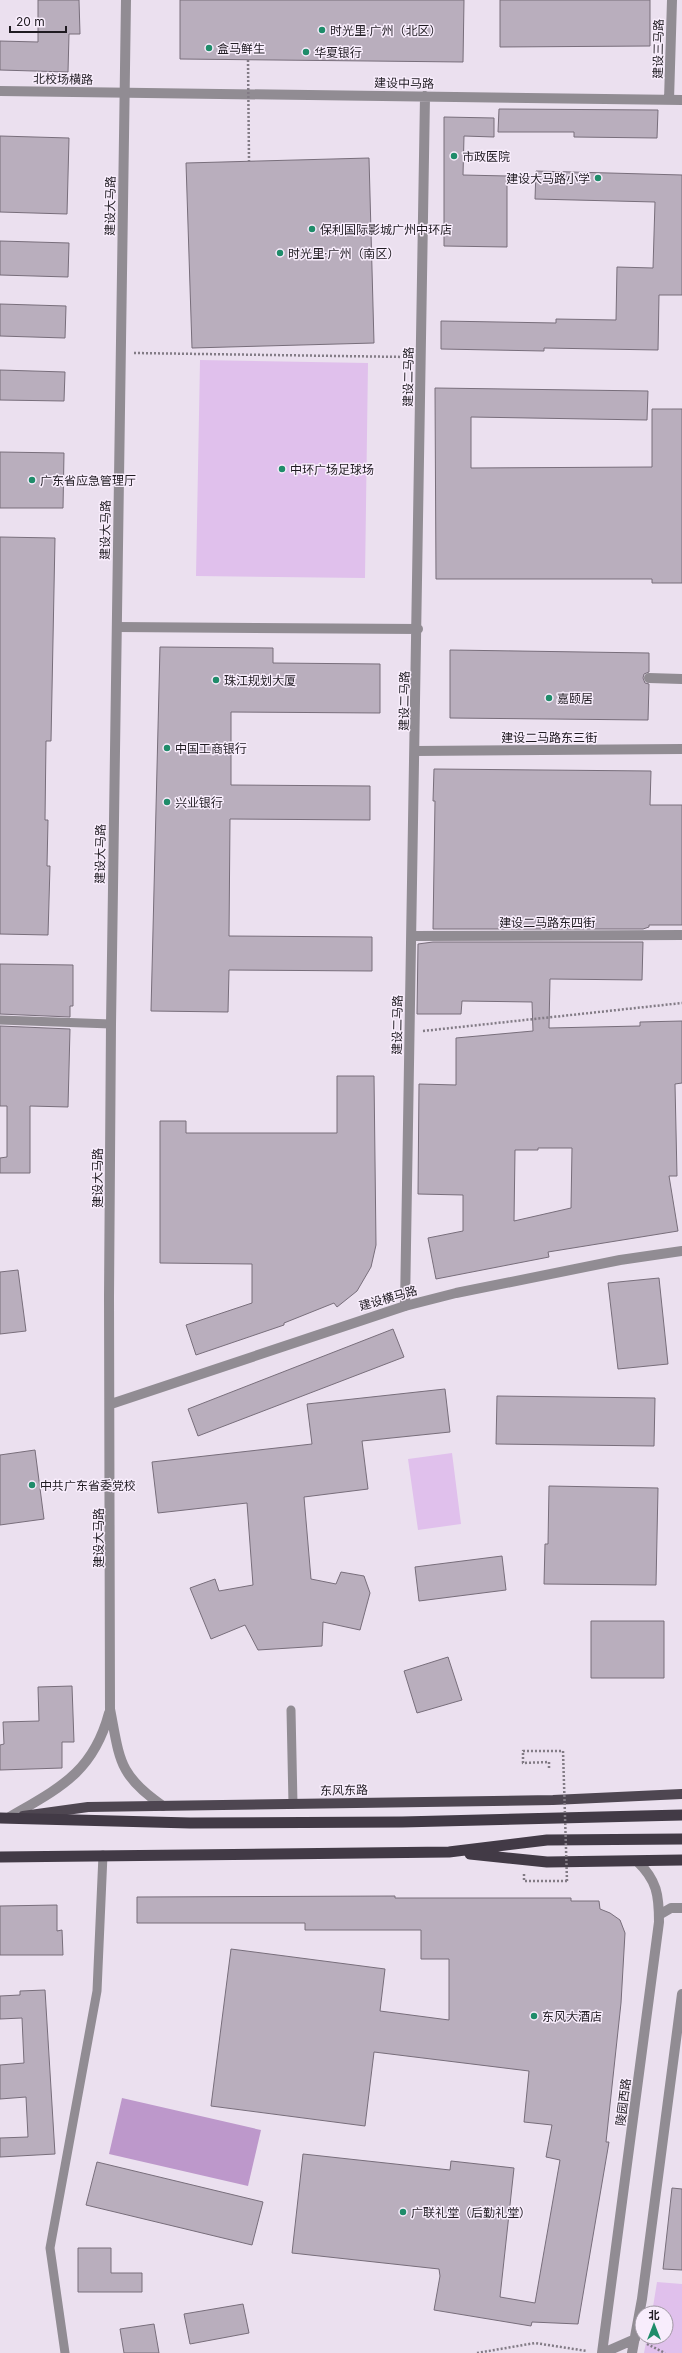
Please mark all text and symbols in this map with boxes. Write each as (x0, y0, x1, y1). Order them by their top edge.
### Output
scale bar (10, 8, 66, 34)
text: 20 m (16, 14, 45, 29)
street label: 建设三马路 (650, 19, 666, 79)
place label: 时光里·广州（北区） (330, 23, 441, 38)
marker: 时光里·广州（北区） (317, 25, 327, 35)
place label: 盒马鲜生 (217, 41, 265, 56)
marker: 盒马鲜生 (204, 43, 214, 53)
place label: 华夏银行 (314, 45, 362, 60)
marker: 华夏银行 (301, 47, 311, 57)
street label: 北校场横路 (33, 71, 93, 87)
street label: 建设中马路 (374, 75, 434, 91)
place label: 市政医院 (462, 149, 510, 164)
marker: 市政医院 (449, 151, 459, 161)
place label: 建设大马路小学 (506, 171, 590, 186)
marker: 建设大马路小学 (593, 173, 603, 183)
street label: 建设大马路 (102, 176, 118, 236)
place label: 保利国际影城广州中环店 (320, 222, 452, 237)
marker: 保利国际影城广州中环店 (307, 224, 317, 234)
place label: 时光里·广州（南区） (288, 246, 399, 261)
marker: 时光里·广州（南区） (275, 248, 285, 258)
street label: 建设二马路 (400, 347, 416, 407)
place label: 中环广场足球场 (290, 462, 374, 477)
marker: 中环广场足球场 (277, 464, 287, 474)
place label: 广东省应急管理厅 (40, 473, 136, 488)
marker: 广东省应急管理厅 (27, 475, 37, 485)
street label: 建设大马路 (97, 500, 113, 560)
street label: 建设二马路 (396, 671, 412, 731)
place label: 珠江规划大厦 (224, 673, 296, 688)
marker: 珠江规划大厦 (211, 675, 221, 685)
place label: 嘉颐居 (557, 691, 593, 706)
marker: 嘉颐居 (544, 693, 554, 703)
street label: 建设二马路东三街 (501, 730, 597, 745)
place label: 中国工商银行 (175, 741, 247, 756)
marker: 中国工商银行 (162, 743, 172, 753)
place label: 兴业银行 (175, 795, 223, 810)
marker: 兴业银行 (162, 797, 172, 807)
street label: 建设大马路 (92, 824, 108, 884)
street label: 建设二马路东四街 (499, 915, 595, 930)
street label: 建设二马路 (389, 995, 405, 1055)
street label: 建设大马路 (90, 1148, 105, 1208)
street label: 建设横马路 (357, 1283, 419, 1313)
place label: 中共广东省委党校 (40, 1478, 136, 1493)
marker: 中共广东省委党校 (27, 1480, 37, 1490)
street label: 建设大马路 (91, 1508, 106, 1568)
street label: 东风东路 (320, 1782, 368, 1798)
place label: 东风大酒店 (542, 2009, 602, 2024)
marker: 东风大酒店 (529, 2011, 539, 2021)
street label: 陵园西路 (613, 2077, 633, 2127)
place label: 广联礼堂（后勤礼堂） (411, 2205, 531, 2220)
marker: 广联礼堂（后勤礼堂） (398, 2207, 408, 2217)
north arrow (634, 2305, 674, 2345)
text: 北 (649, 2308, 660, 2322)

